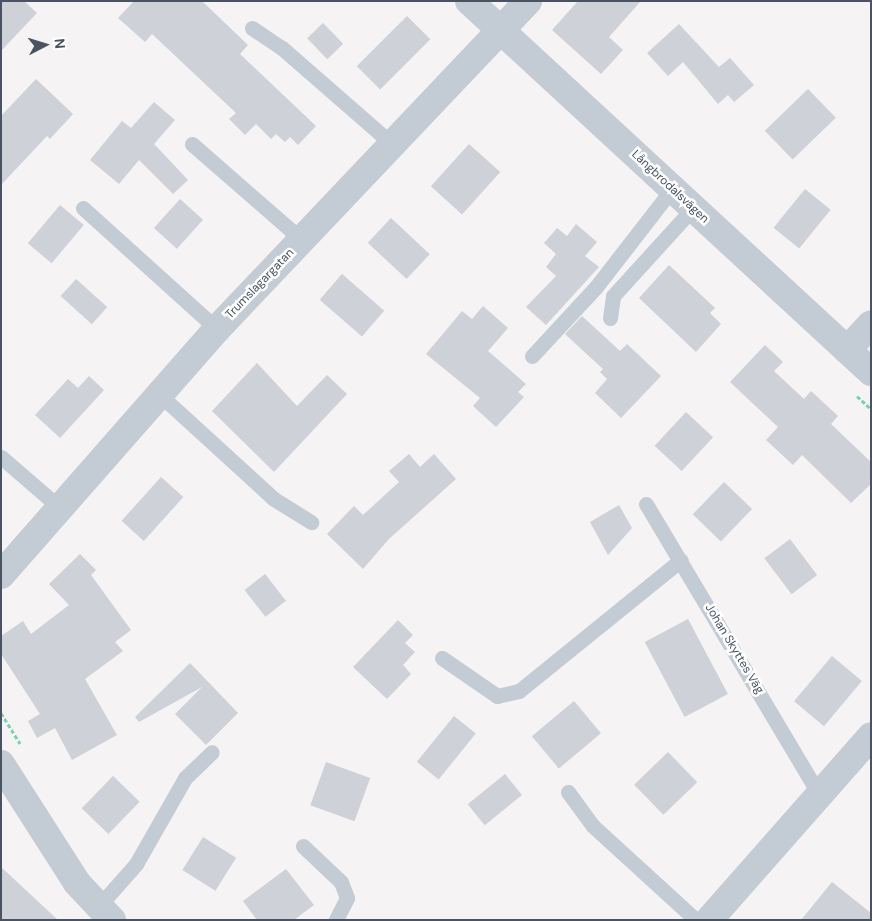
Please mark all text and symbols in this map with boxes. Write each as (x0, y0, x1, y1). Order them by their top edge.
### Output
north arrow (20, 20, 70, 70)
text: N (51, 38, 69, 50)
street label: Långbrodalsvägen (628, 147, 712, 227)
street label: Trumslagargatan (223, 246, 297, 322)
street label: Johan Skyttes Väg (702, 602, 766, 696)

